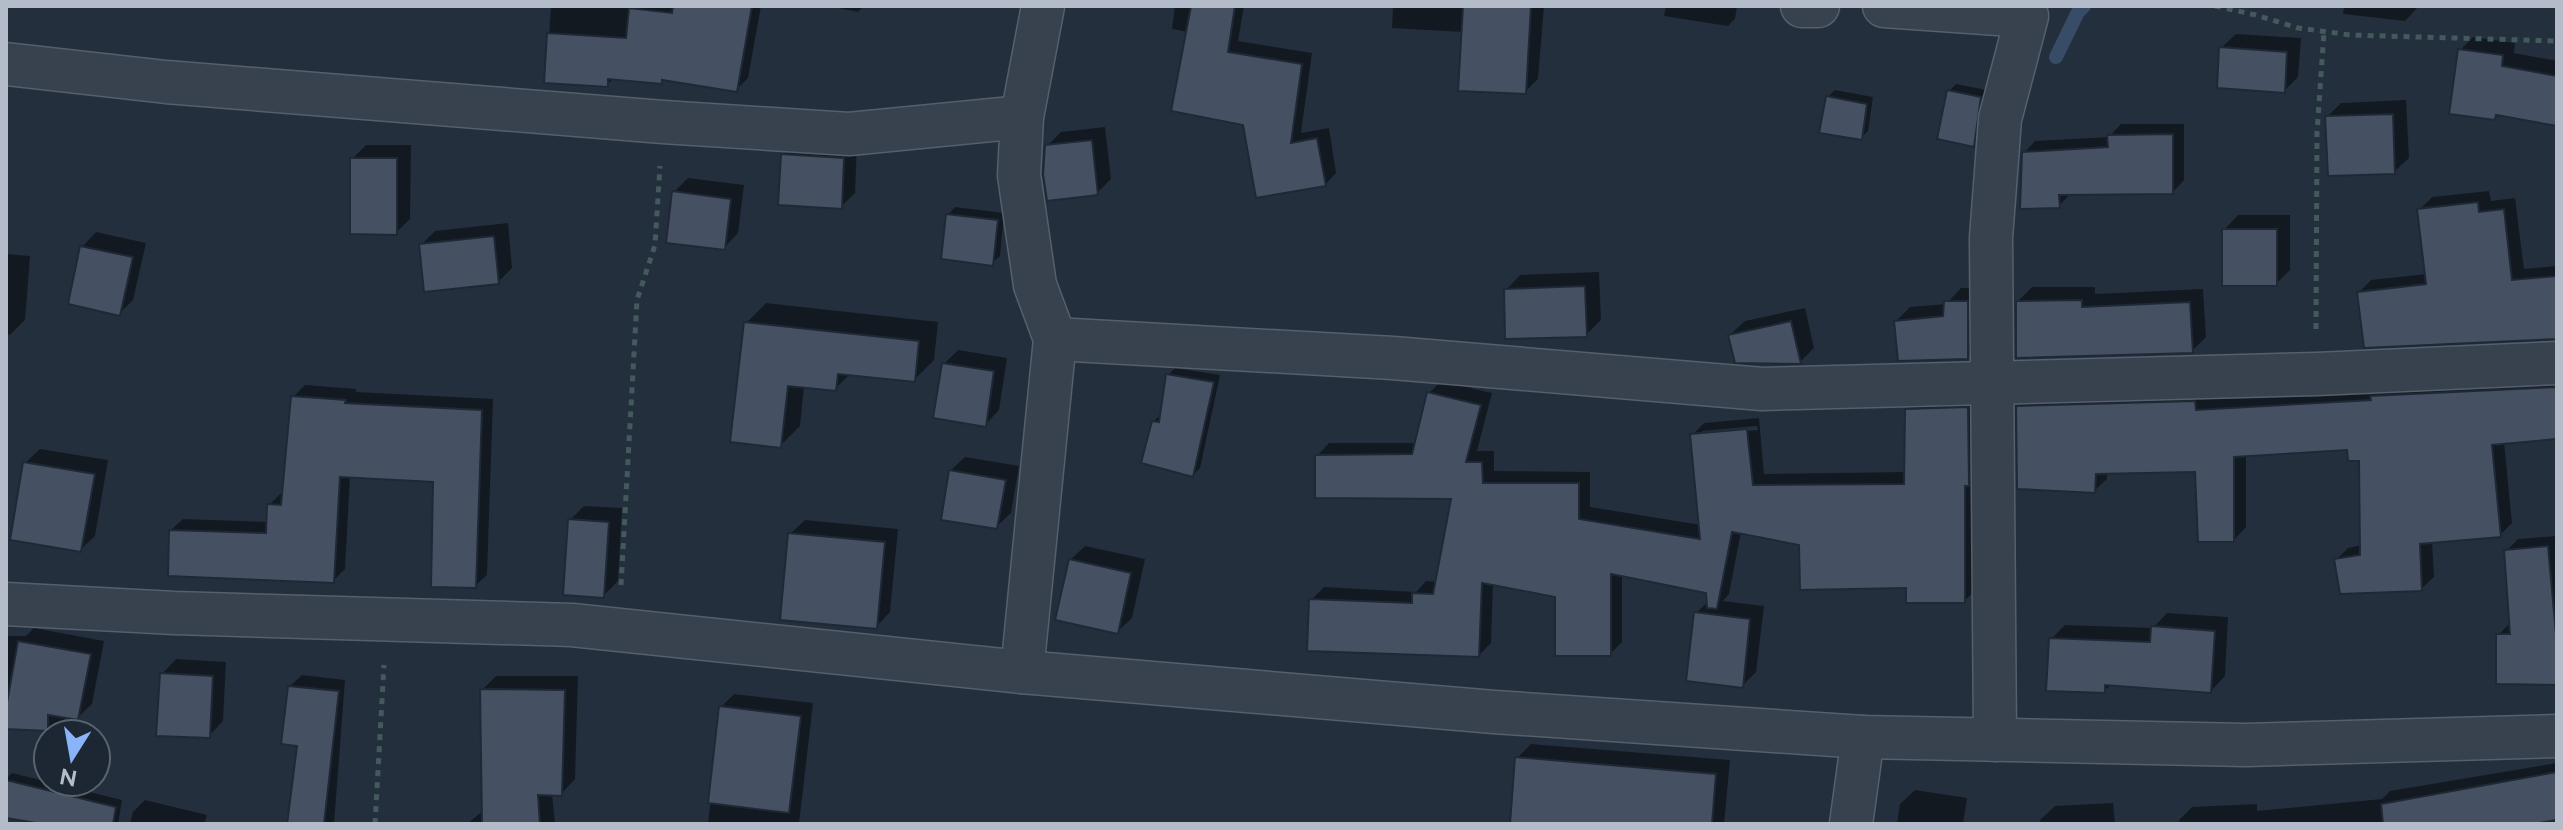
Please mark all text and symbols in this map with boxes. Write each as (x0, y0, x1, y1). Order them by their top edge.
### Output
north arrow (32, 718, 112, 798)
text: N (57, 763, 79, 792)

